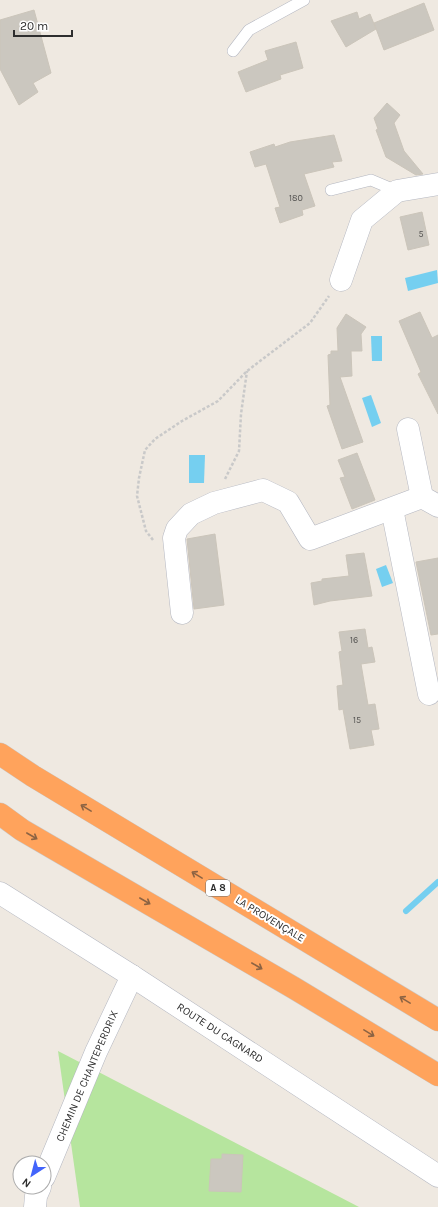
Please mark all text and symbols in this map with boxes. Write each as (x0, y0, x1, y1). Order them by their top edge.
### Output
scale bar (14, 12, 72, 38)
text: 20 m (20, 19, 48, 33)
house number: 180 (289, 193, 303, 203)
house number: 5 (418, 229, 424, 239)
house number: 16 (350, 635, 358, 645)
house number: 15 (353, 715, 361, 725)
one-way arrow (80, 804, 92, 812)
one-way arrow (26, 832, 38, 840)
one-way arrow (191, 871, 203, 879)
road number: A 8 (206, 880, 230, 896)
street label: LA PROVENÇALE (233, 893, 307, 945)
one-way arrow (139, 897, 151, 905)
one-way arrow (251, 963, 263, 971)
one-way arrow (399, 996, 411, 1004)
street label: ROUTE DU CAGNARD (174, 1000, 266, 1066)
street label: CHEMIN DE CHANTEPERDRIX (53, 1008, 121, 1144)
one-way arrow (363, 1029, 374, 1037)
north arrow (12, 1155, 52, 1195)
text: N (19, 1175, 33, 1190)

